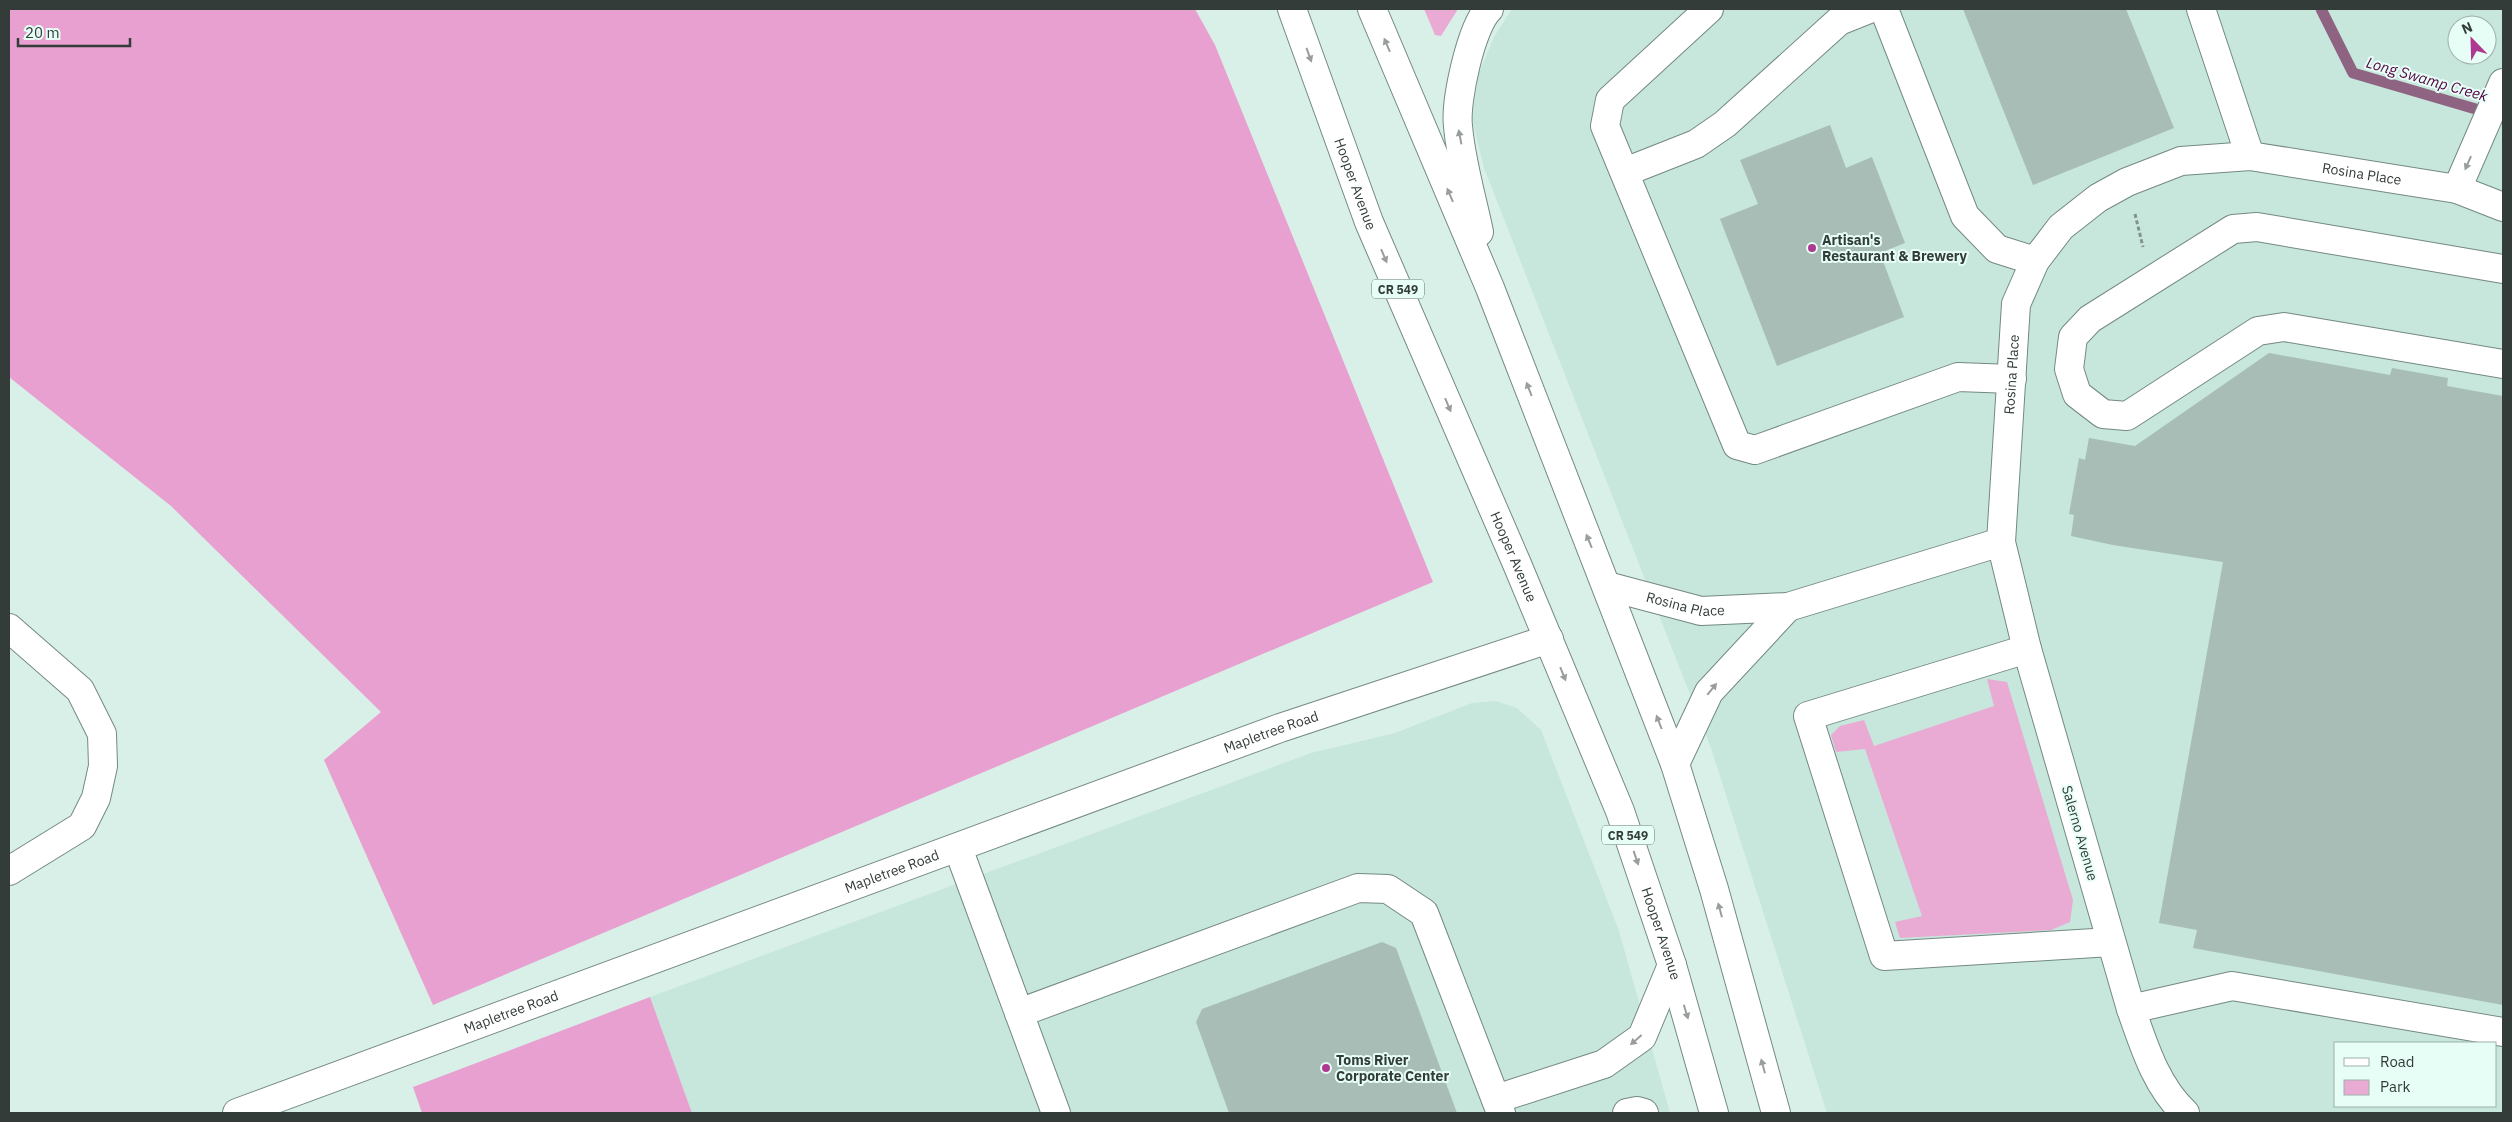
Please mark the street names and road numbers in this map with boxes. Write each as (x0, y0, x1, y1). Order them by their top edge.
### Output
street label: Hooper Avenue (1330, 135, 1380, 233)
street label: Rosina Place (2321, 159, 2403, 189)
road number: CR 549 (1372, 280, 1424, 298)
street label: Rosina Place (2000, 334, 2023, 415)
street label: Hooper Avenue (1486, 509, 1541, 605)
street label: Rosina Place (1644, 588, 1725, 620)
street label: Mapletree Road (1221, 707, 1321, 757)
street label: Salerno Avenue (2058, 783, 2102, 883)
road number: CR 549 (1602, 826, 1654, 844)
street label: Mapletree Road (842, 846, 942, 897)
street label: Hooper Avenue (1637, 885, 1685, 982)
street label: Mapletree Road (461, 986, 561, 1038)

